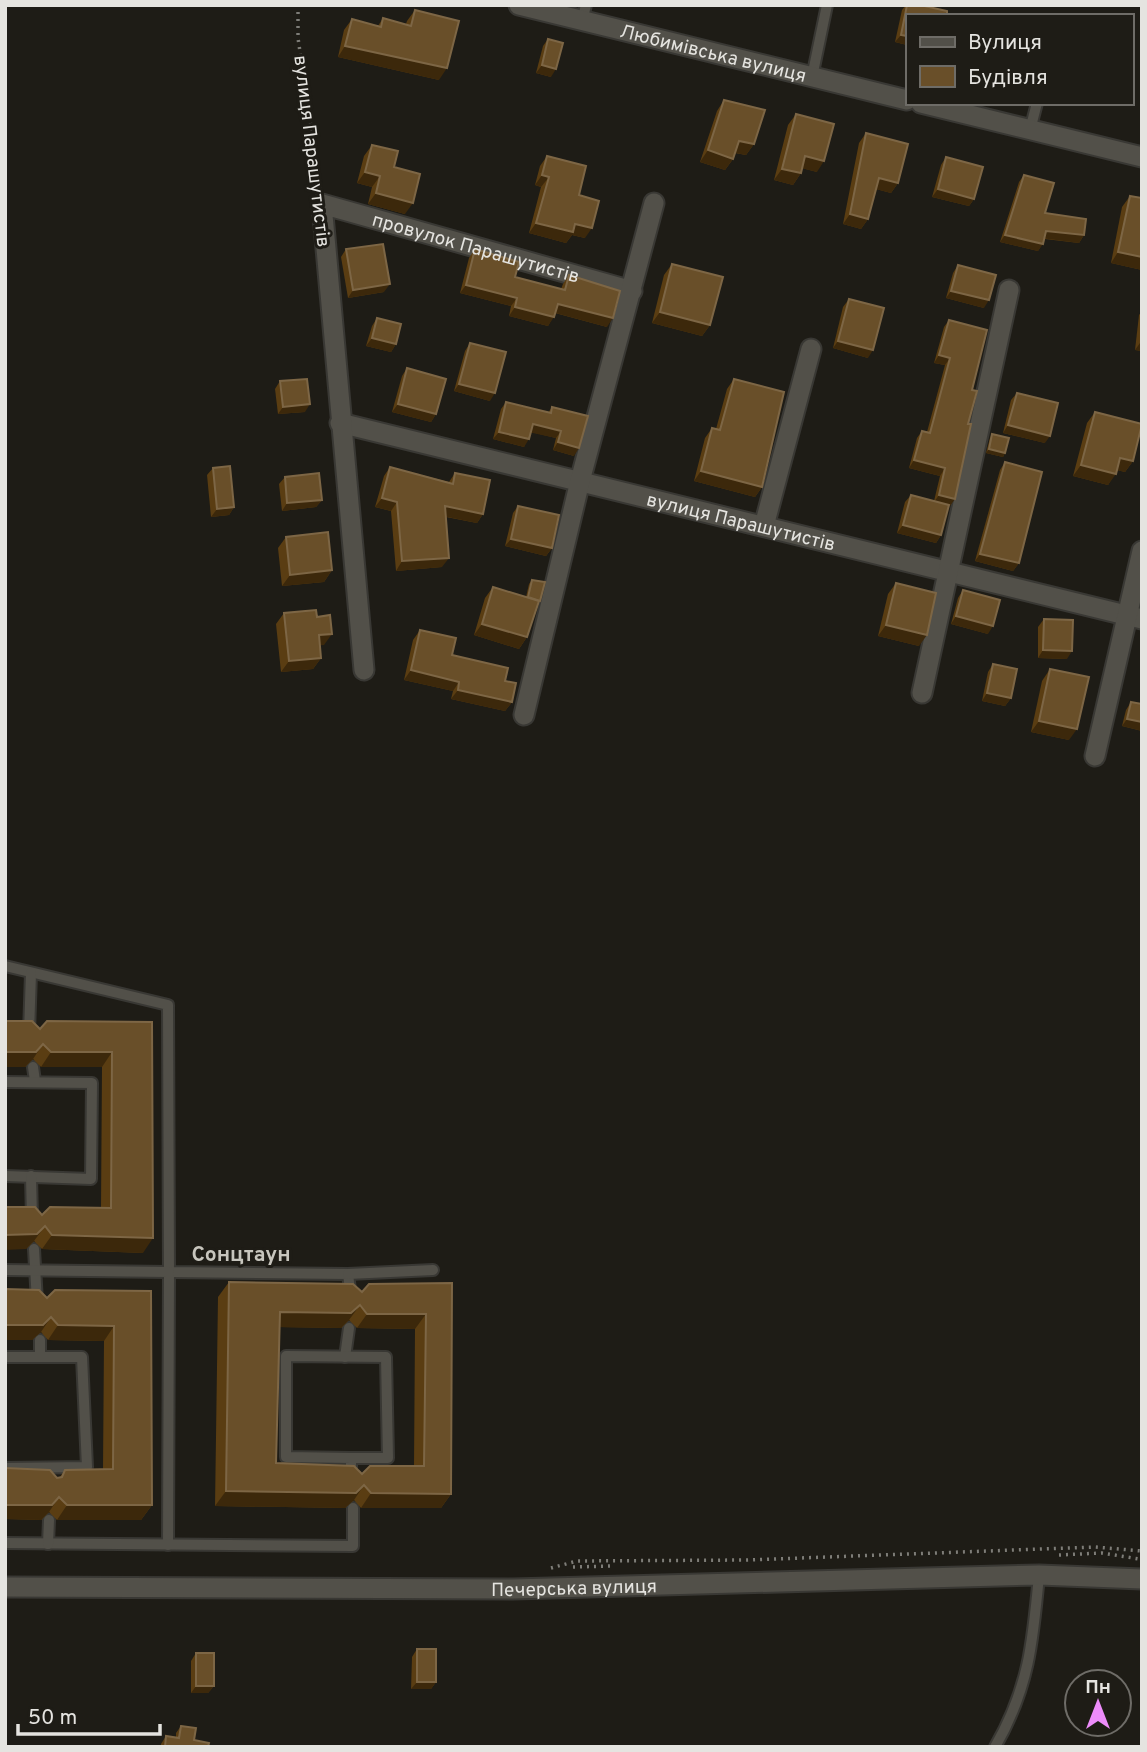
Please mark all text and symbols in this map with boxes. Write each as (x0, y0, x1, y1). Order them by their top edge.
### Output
legend (906, 14, 1133, 105)
street label: Любимівська вулиця (617, 20, 809, 89)
text: Вулиця (968, 30, 1042, 57)
street label: вулиця Парашутистів (287, 54, 335, 249)
text: Будівля (968, 65, 1048, 92)
street label: провулок Парашутистів (369, 209, 582, 290)
street label: вулиця Парашутистів (644, 488, 838, 558)
district label: Сонцтаун (191, 1242, 291, 1269)
street label: Печерська вулиця (491, 1575, 657, 1603)
north arrow (1063, 1668, 1133, 1738)
text: Пн (1085, 1676, 1111, 1700)
scale bar (18, 1692, 159, 1736)
text: 50 m (28, 1705, 77, 1732)

